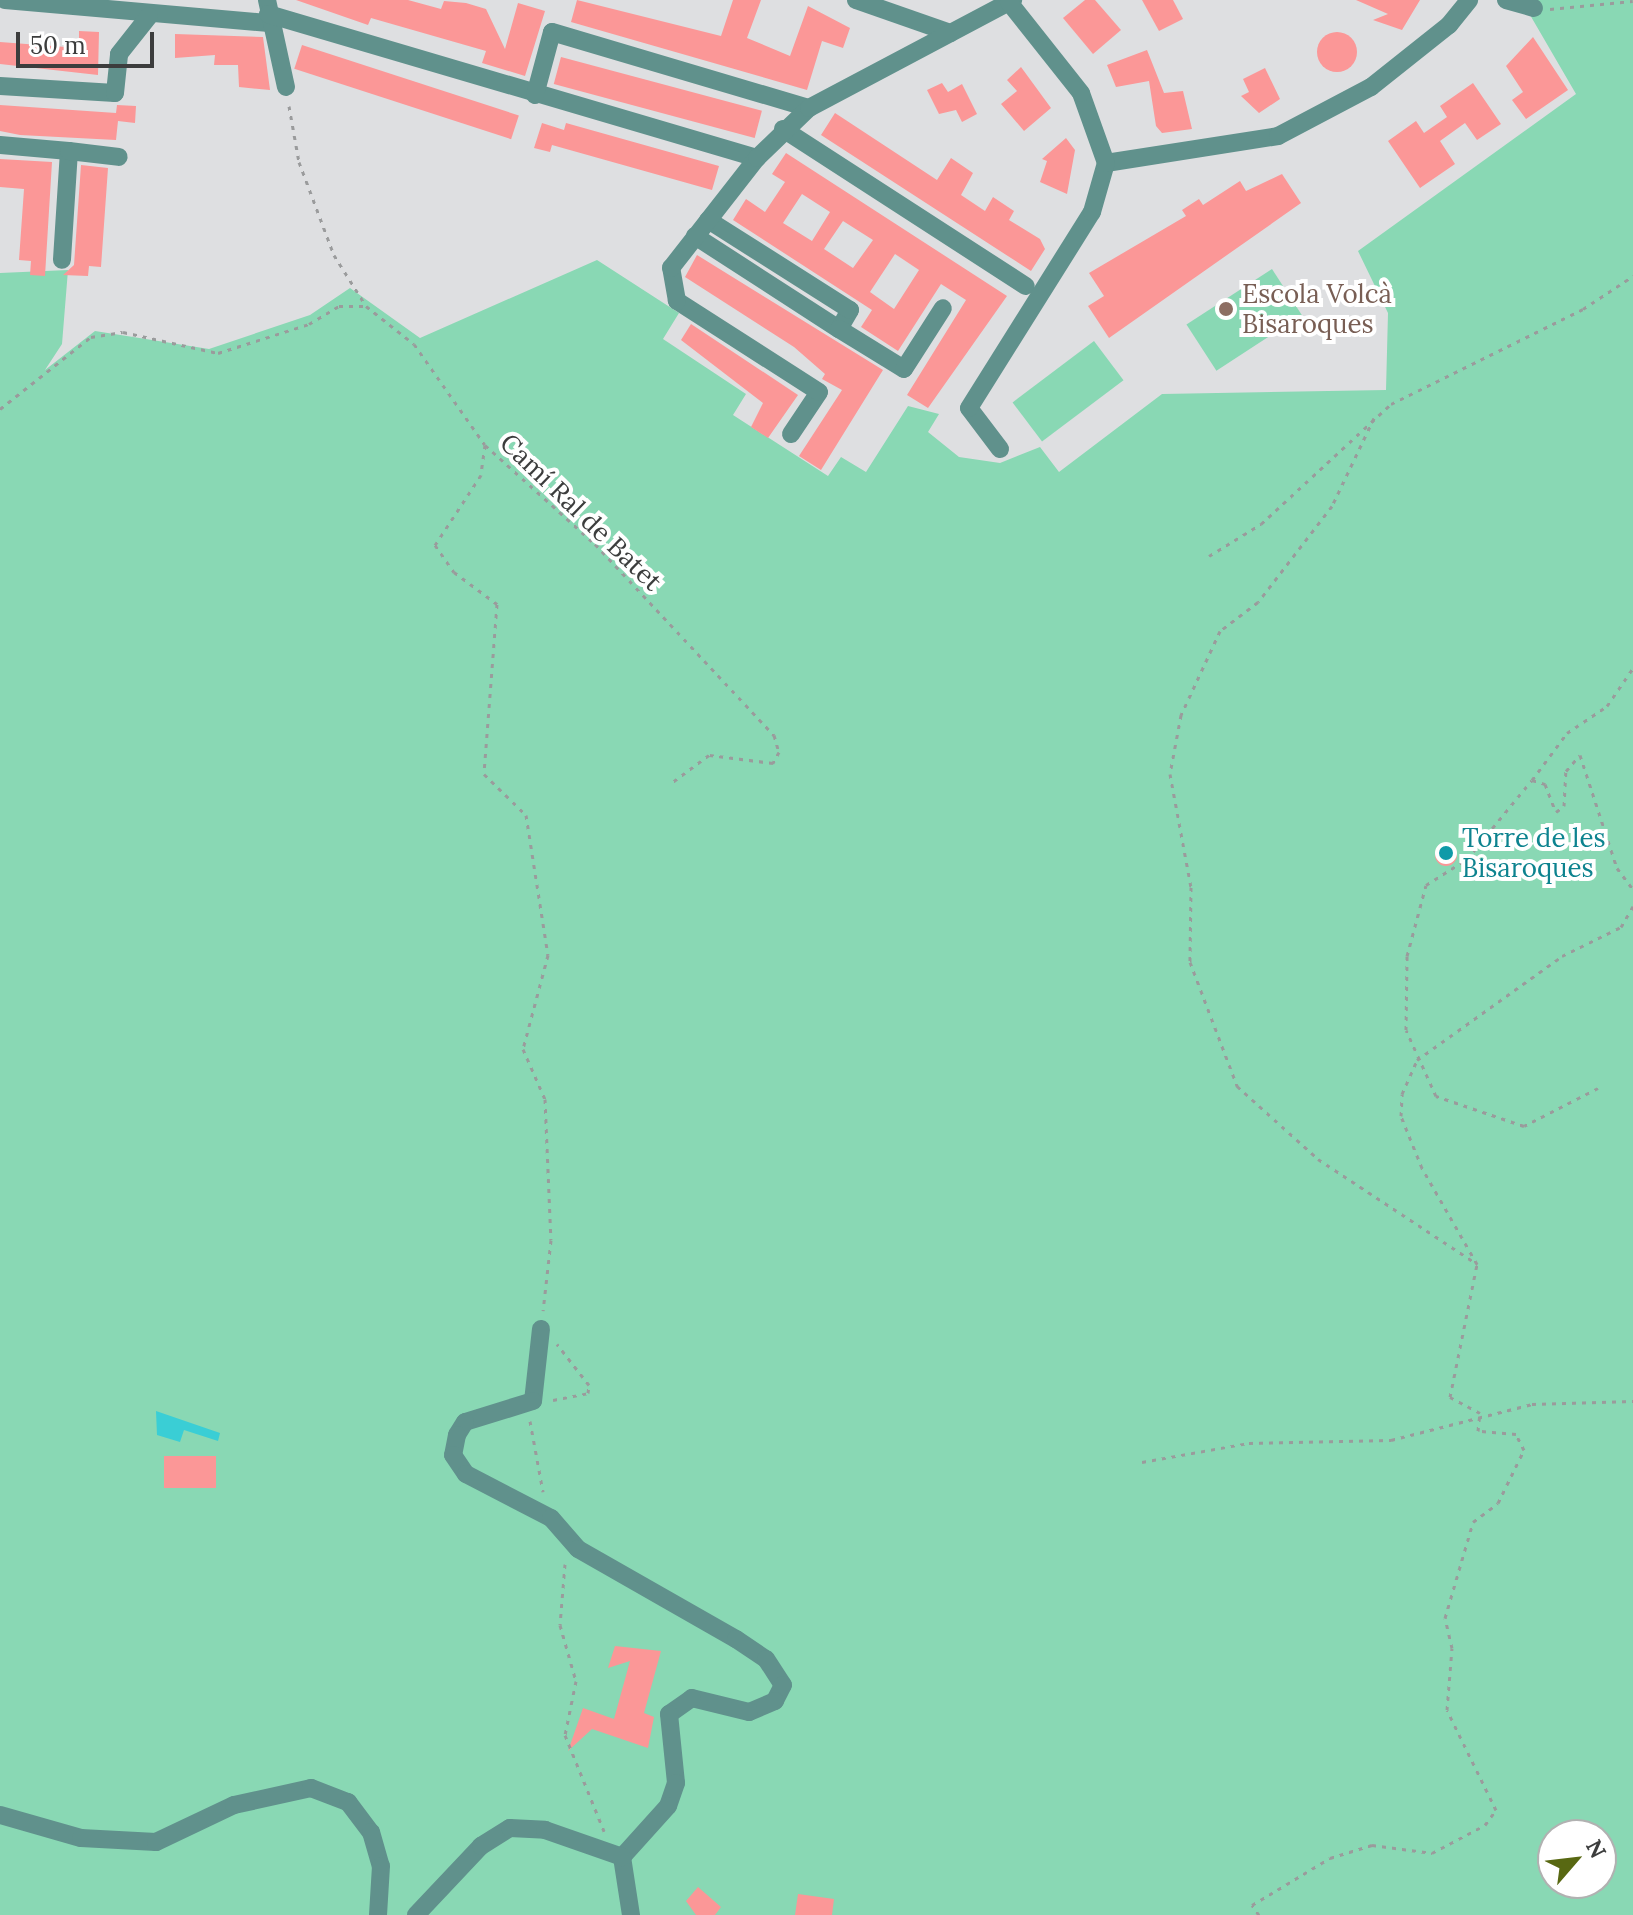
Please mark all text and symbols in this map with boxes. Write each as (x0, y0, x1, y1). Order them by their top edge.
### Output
scale bar (20, 16, 158, 66)
text: 50 m (30, 30, 86, 61)
place label: Escola Volcà Bisaroques (1242, 278, 1392, 340)
marker: Escola Volcà Bisaroques (1217, 300, 1235, 318)
street label: Camí Ral de Batet (494, 427, 668, 597)
place label: Torre de les Bisaroques (1462, 822, 1606, 884)
marker: Torre de les Bisaroques (1437, 844, 1455, 862)
north arrow (1537, 1819, 1617, 1899)
text: N (1580, 1835, 1613, 1863)

